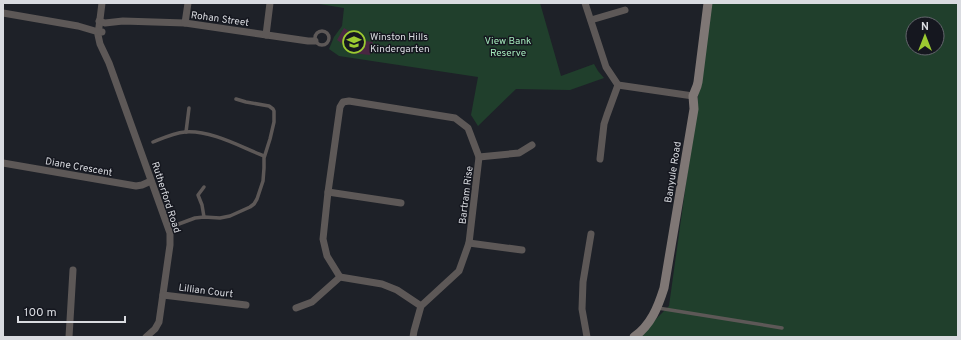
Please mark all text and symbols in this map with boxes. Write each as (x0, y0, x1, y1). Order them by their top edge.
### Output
street label: Rohan Street (190, 9, 250, 30)
north arrow (905, 16, 945, 56)
text: N (921, 20, 929, 34)
school or university icon: Winston Hills Kindergarten (341, 29, 367, 55)
place label: Winston Hills Kindergarten (370, 31, 430, 56)
park label: View Bank Reserve (485, 35, 531, 60)
street label: Banyule Road (662, 141, 685, 204)
street label: Diane Crescent (44, 155, 114, 180)
street label: Rutherford Road (148, 160, 183, 235)
street label: Bartram Rise (456, 165, 477, 225)
street label: Lillian Court (178, 282, 234, 301)
scale bar (18, 298, 125, 324)
text: 100 m (24, 305, 57, 321)

